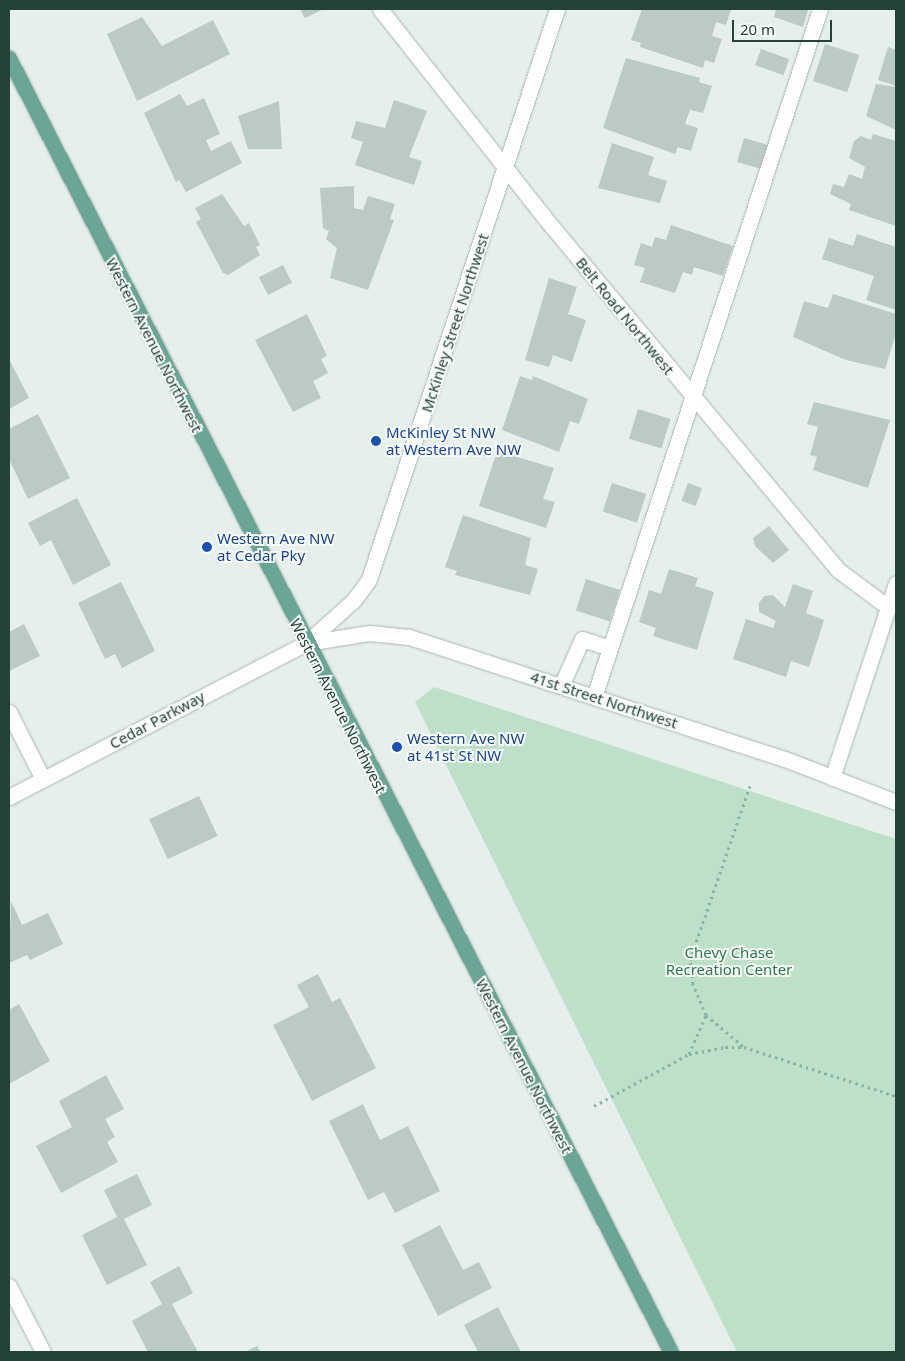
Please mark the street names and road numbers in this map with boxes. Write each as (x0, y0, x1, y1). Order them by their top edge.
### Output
street label: McKinley Street Northwest (418, 231, 492, 415)
street label: Belt Road Northwest (572, 254, 678, 378)
street label: Western Avenue Northwest (102, 255, 206, 435)
street label: Western Avenue Northwest (286, 616, 390, 796)
street label: 41st Street Northwest (528, 668, 680, 732)
street label: Cedar Parkway (106, 687, 208, 753)
street label: Western Avenue Northwest (472, 976, 576, 1156)

